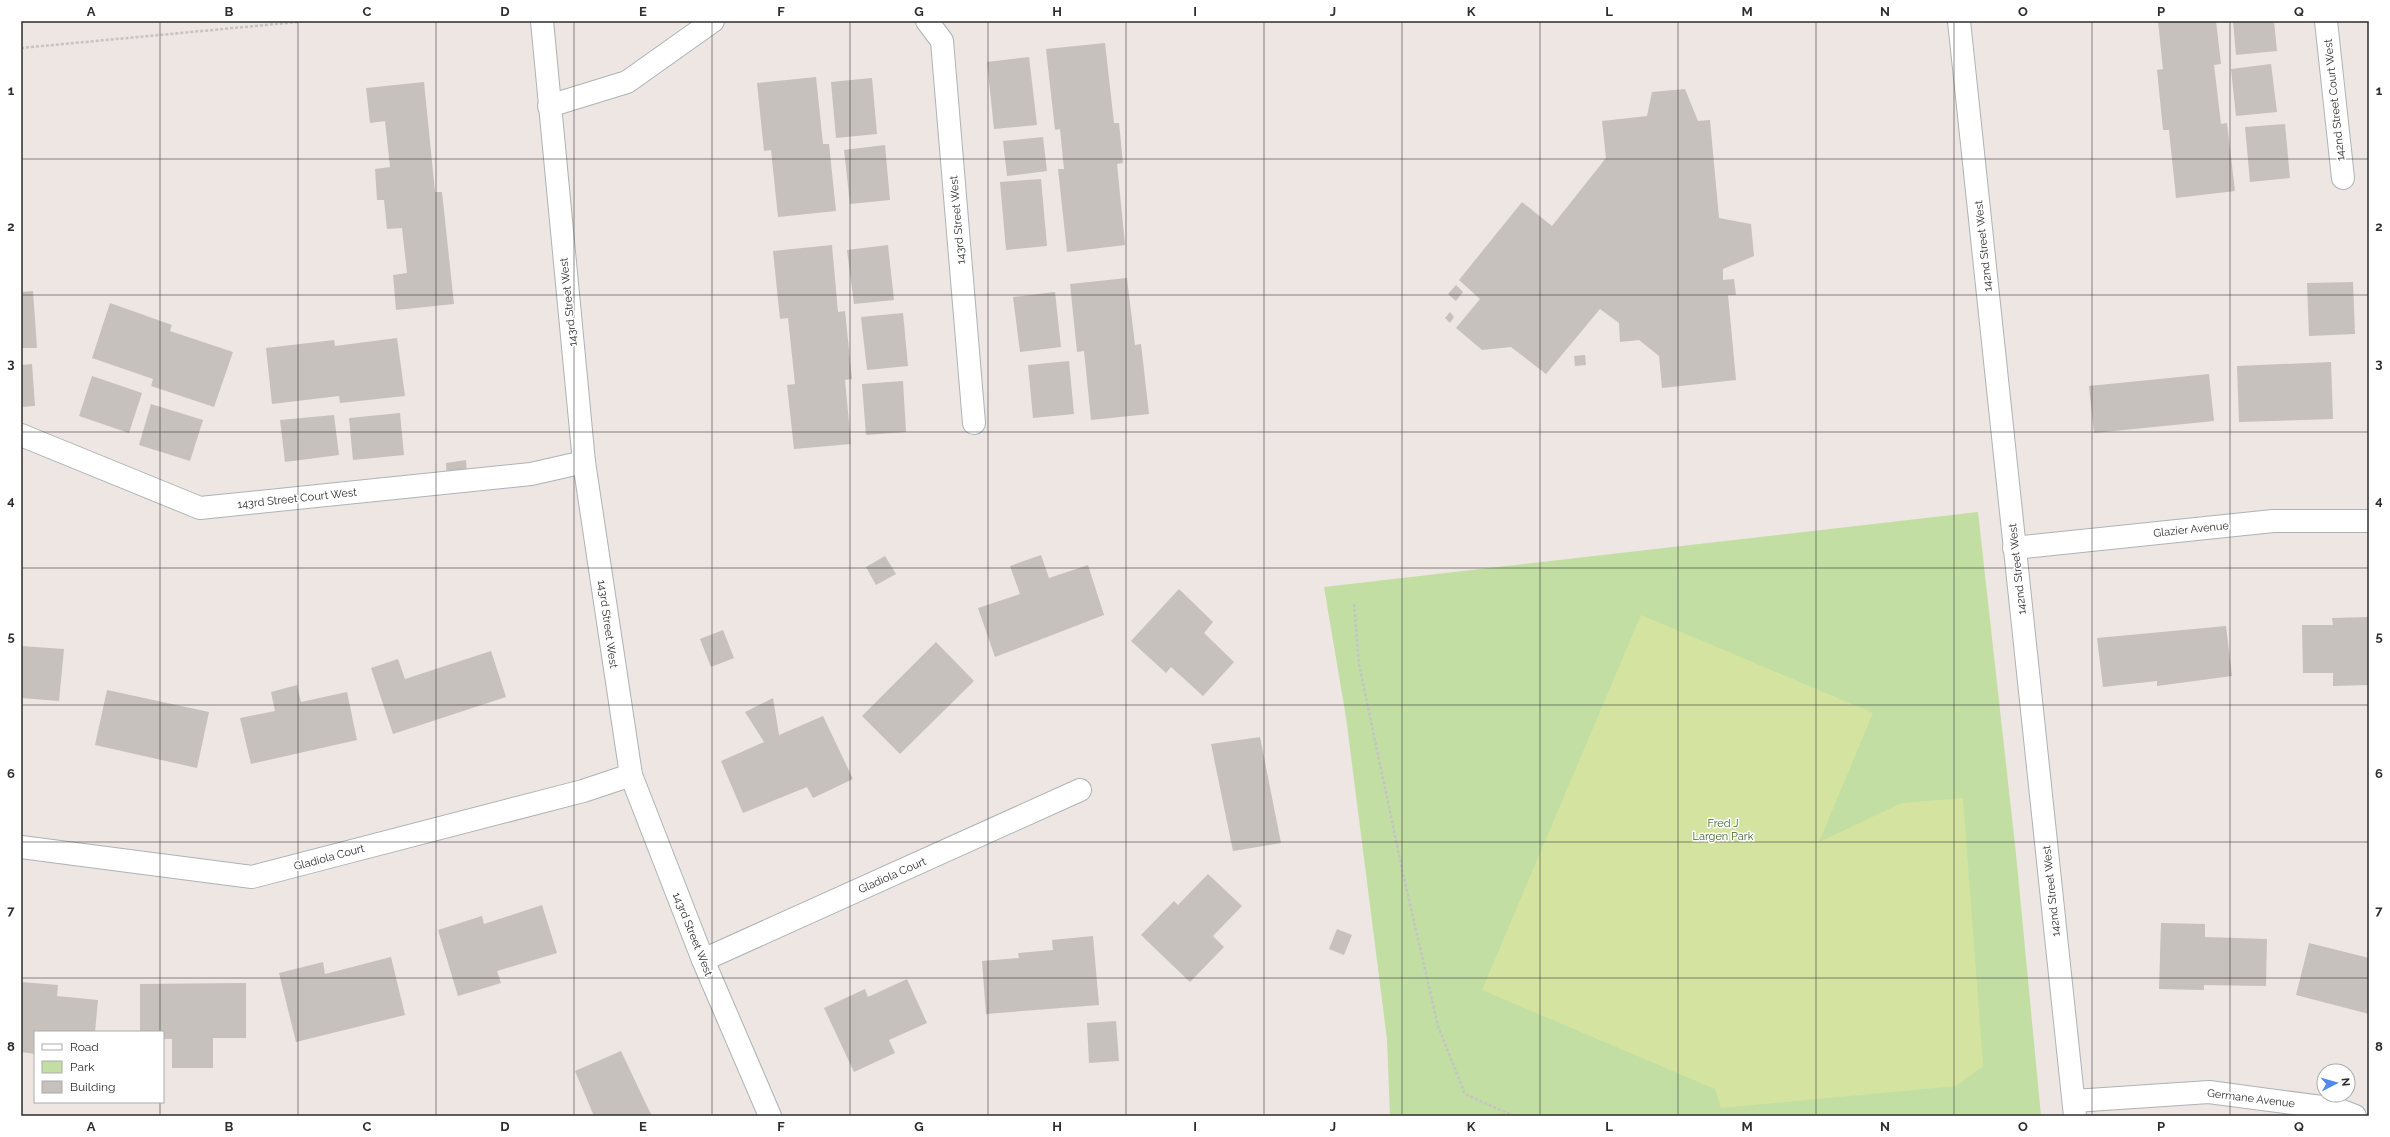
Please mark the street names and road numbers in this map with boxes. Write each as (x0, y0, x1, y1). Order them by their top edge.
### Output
street label: 142nd Street Court West (2322, 38, 2347, 162)
street label: 143rd Street West (947, 175, 968, 265)
street label: 142nd Street West (1972, 199, 1995, 292)
street label: 143rd Street West (557, 257, 580, 347)
street label: 143rd Street Court West (237, 486, 358, 511)
street label: Glazier Avenue (2153, 519, 2230, 540)
street label: 142nd Street West (2006, 522, 2029, 615)
street label: 143rd Street West (595, 579, 620, 669)
street label: Gladiola Court (292, 842, 366, 873)
street label: 142nd Street West (2040, 844, 2063, 937)
street label: Gladiola Court (856, 855, 928, 896)
street label: 143rd Street West (670, 890, 715, 978)
street label: Germane Avenue (2206, 1087, 2296, 1110)

